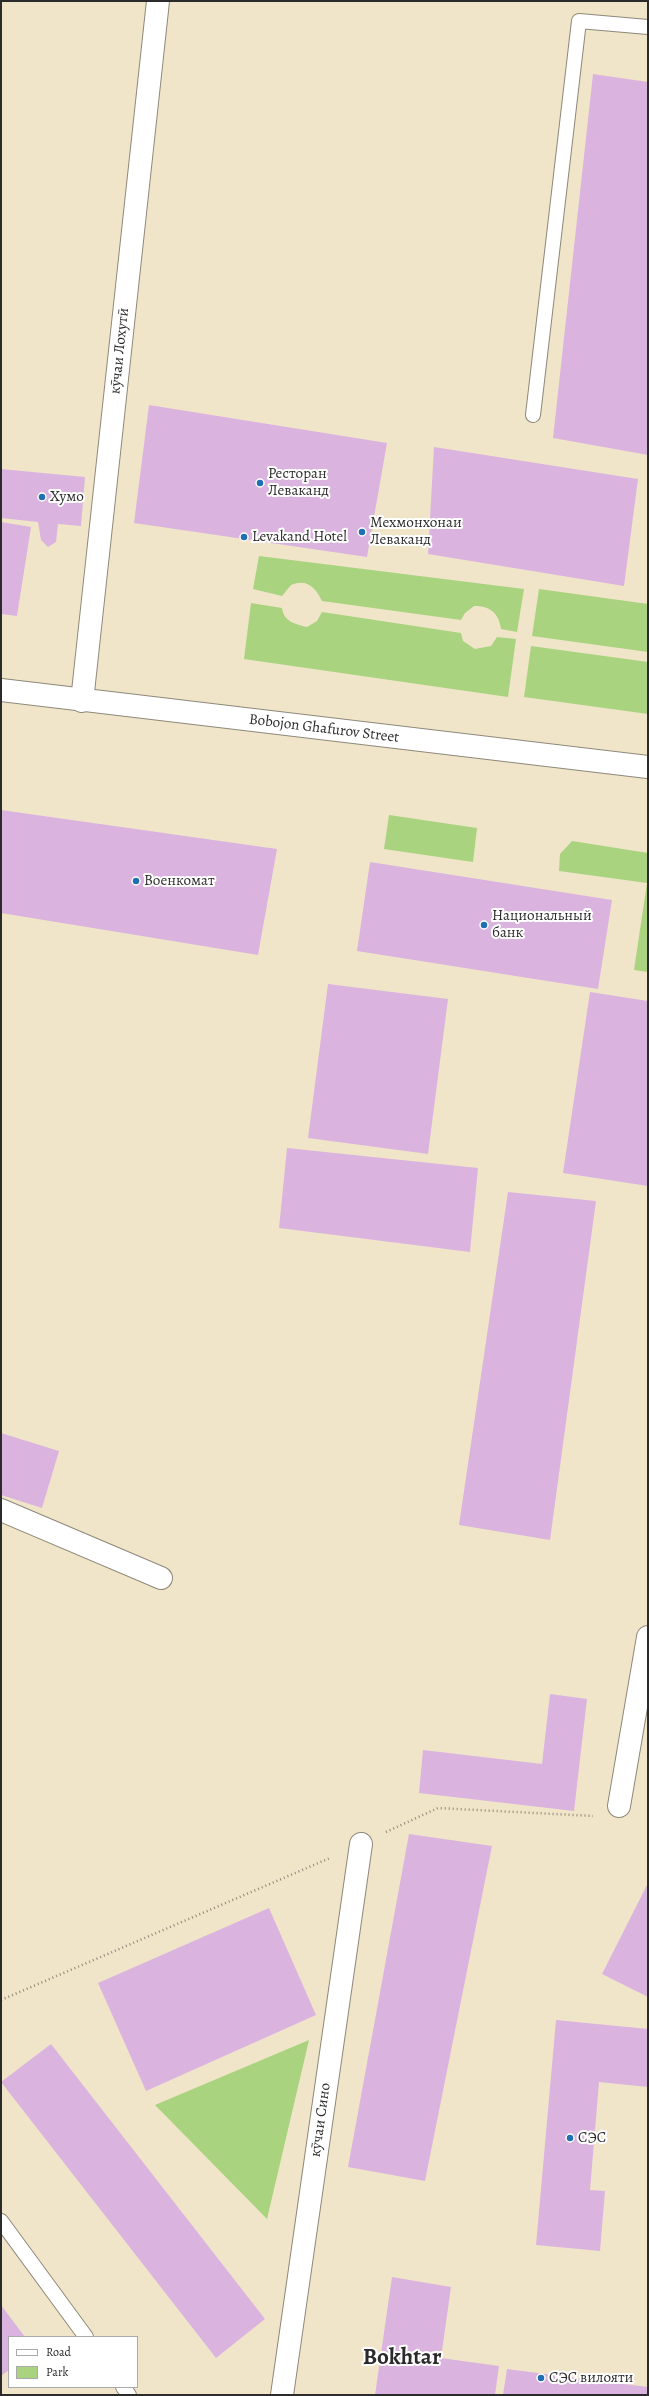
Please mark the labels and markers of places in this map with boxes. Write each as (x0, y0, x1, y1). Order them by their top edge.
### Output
place label: Ресторан Леваканд (268, 465, 329, 500)
marker: Ресторан Леваканд (255, 478, 265, 488)
place label: Хумо (50, 488, 84, 506)
marker: Хумо (37, 492, 47, 502)
place label: Мехмонхонаи Леваканд (370, 514, 462, 549)
marker: Мехмонхонаи Леваканд (357, 527, 367, 537)
place label: Levakand Hotel (252, 528, 347, 546)
marker: Levakand Hotel (239, 532, 249, 542)
place label: Военкомат (144, 872, 215, 890)
marker: Военкомат (131, 876, 141, 886)
place label: Национальный банк (492, 907, 592, 942)
marker: Национальный банк (479, 920, 489, 930)
place label: СЭС (578, 2129, 606, 2147)
marker: СЭС (565, 2133, 575, 2143)
place label: СЭС вилояти (549, 2369, 633, 2387)
marker: СЭС вилояти (536, 2373, 546, 2383)

